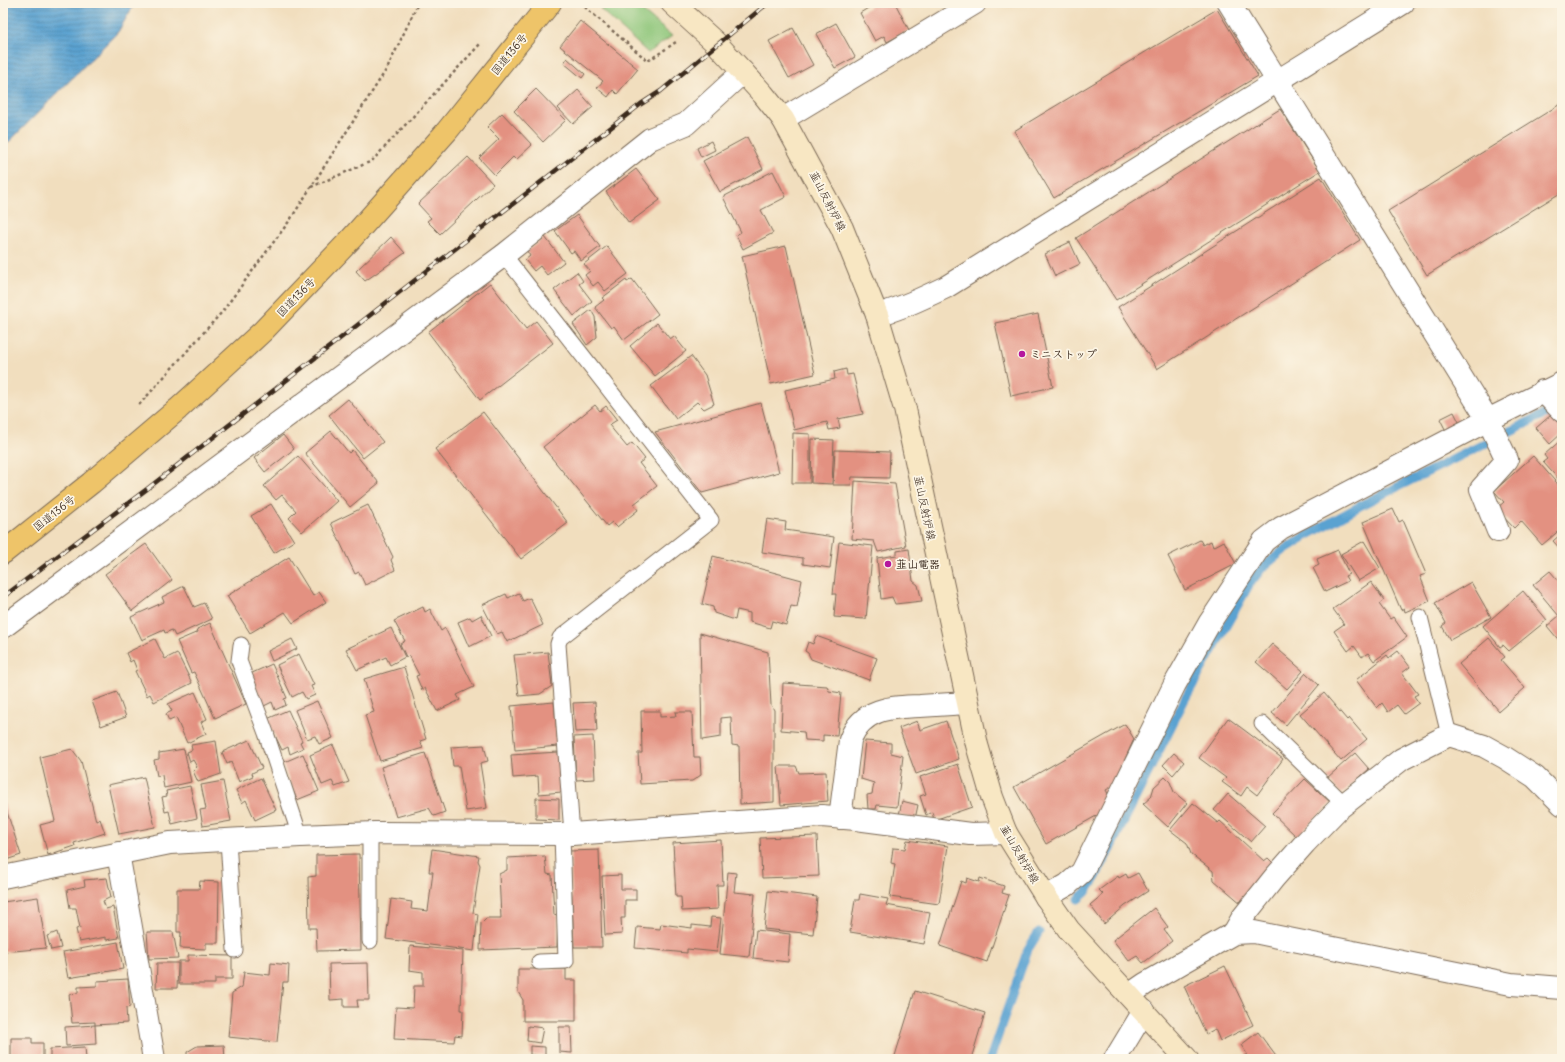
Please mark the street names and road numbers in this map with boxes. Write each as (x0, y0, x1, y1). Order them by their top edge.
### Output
street label: 国道136号 (488, 30, 530, 78)
street label: 韮山反射炉線 (807, 168, 849, 234)
street label: 国道136号 (274, 274, 318, 320)
street label: 韮山反射炉線 (911, 474, 939, 542)
street label: 国道136号 (30, 492, 78, 534)
street label: 韮山反射炉線 (997, 822, 1043, 886)

